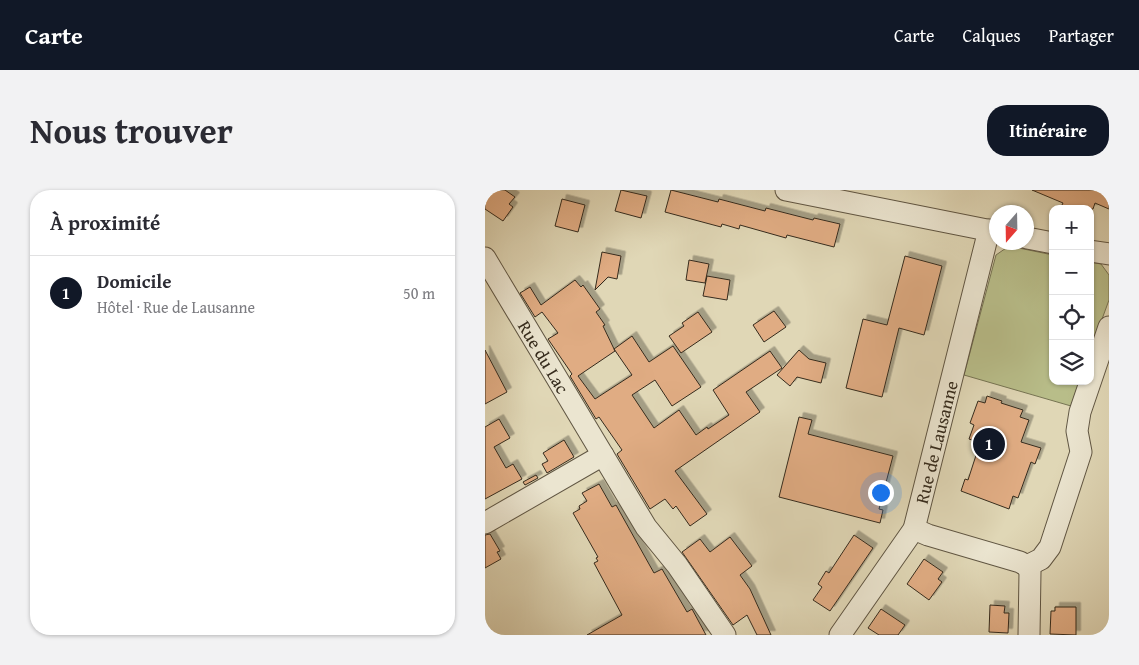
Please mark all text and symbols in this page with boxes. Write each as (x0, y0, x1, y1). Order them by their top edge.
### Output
text: Carte (25, 18, 83, 53)
text: Carte (894, 22, 935, 49)
text: Calques (963, 22, 1021, 49)
text: Partager (1049, 22, 1114, 49)
text: Nous trouver (30, 105, 233, 156)
button: Itinéraire (987, 105, 1109, 156)
north arrow (989, 205, 1034, 250)
map controls (1049, 205, 1094, 385)
button: + (1049, 205, 1094, 250)
text: À proximité (50, 207, 160, 238)
button: − (1049, 250, 1094, 295)
text: Domicile (97, 267, 172, 295)
text: 1 (62, 281, 70, 305)
text: 50 m (403, 281, 435, 305)
text: Hôtel · Rue de Lausanne (97, 295, 255, 319)
button: locate (1049, 295, 1094, 340)
street label: Rue du Lac (512, 315, 576, 398)
button: layers (1049, 340, 1094, 385)
street label: Rue de Lausanne (907, 378, 964, 506)
pin: 1 (973, 425, 1005, 463)
your location (868, 480, 894, 506)

